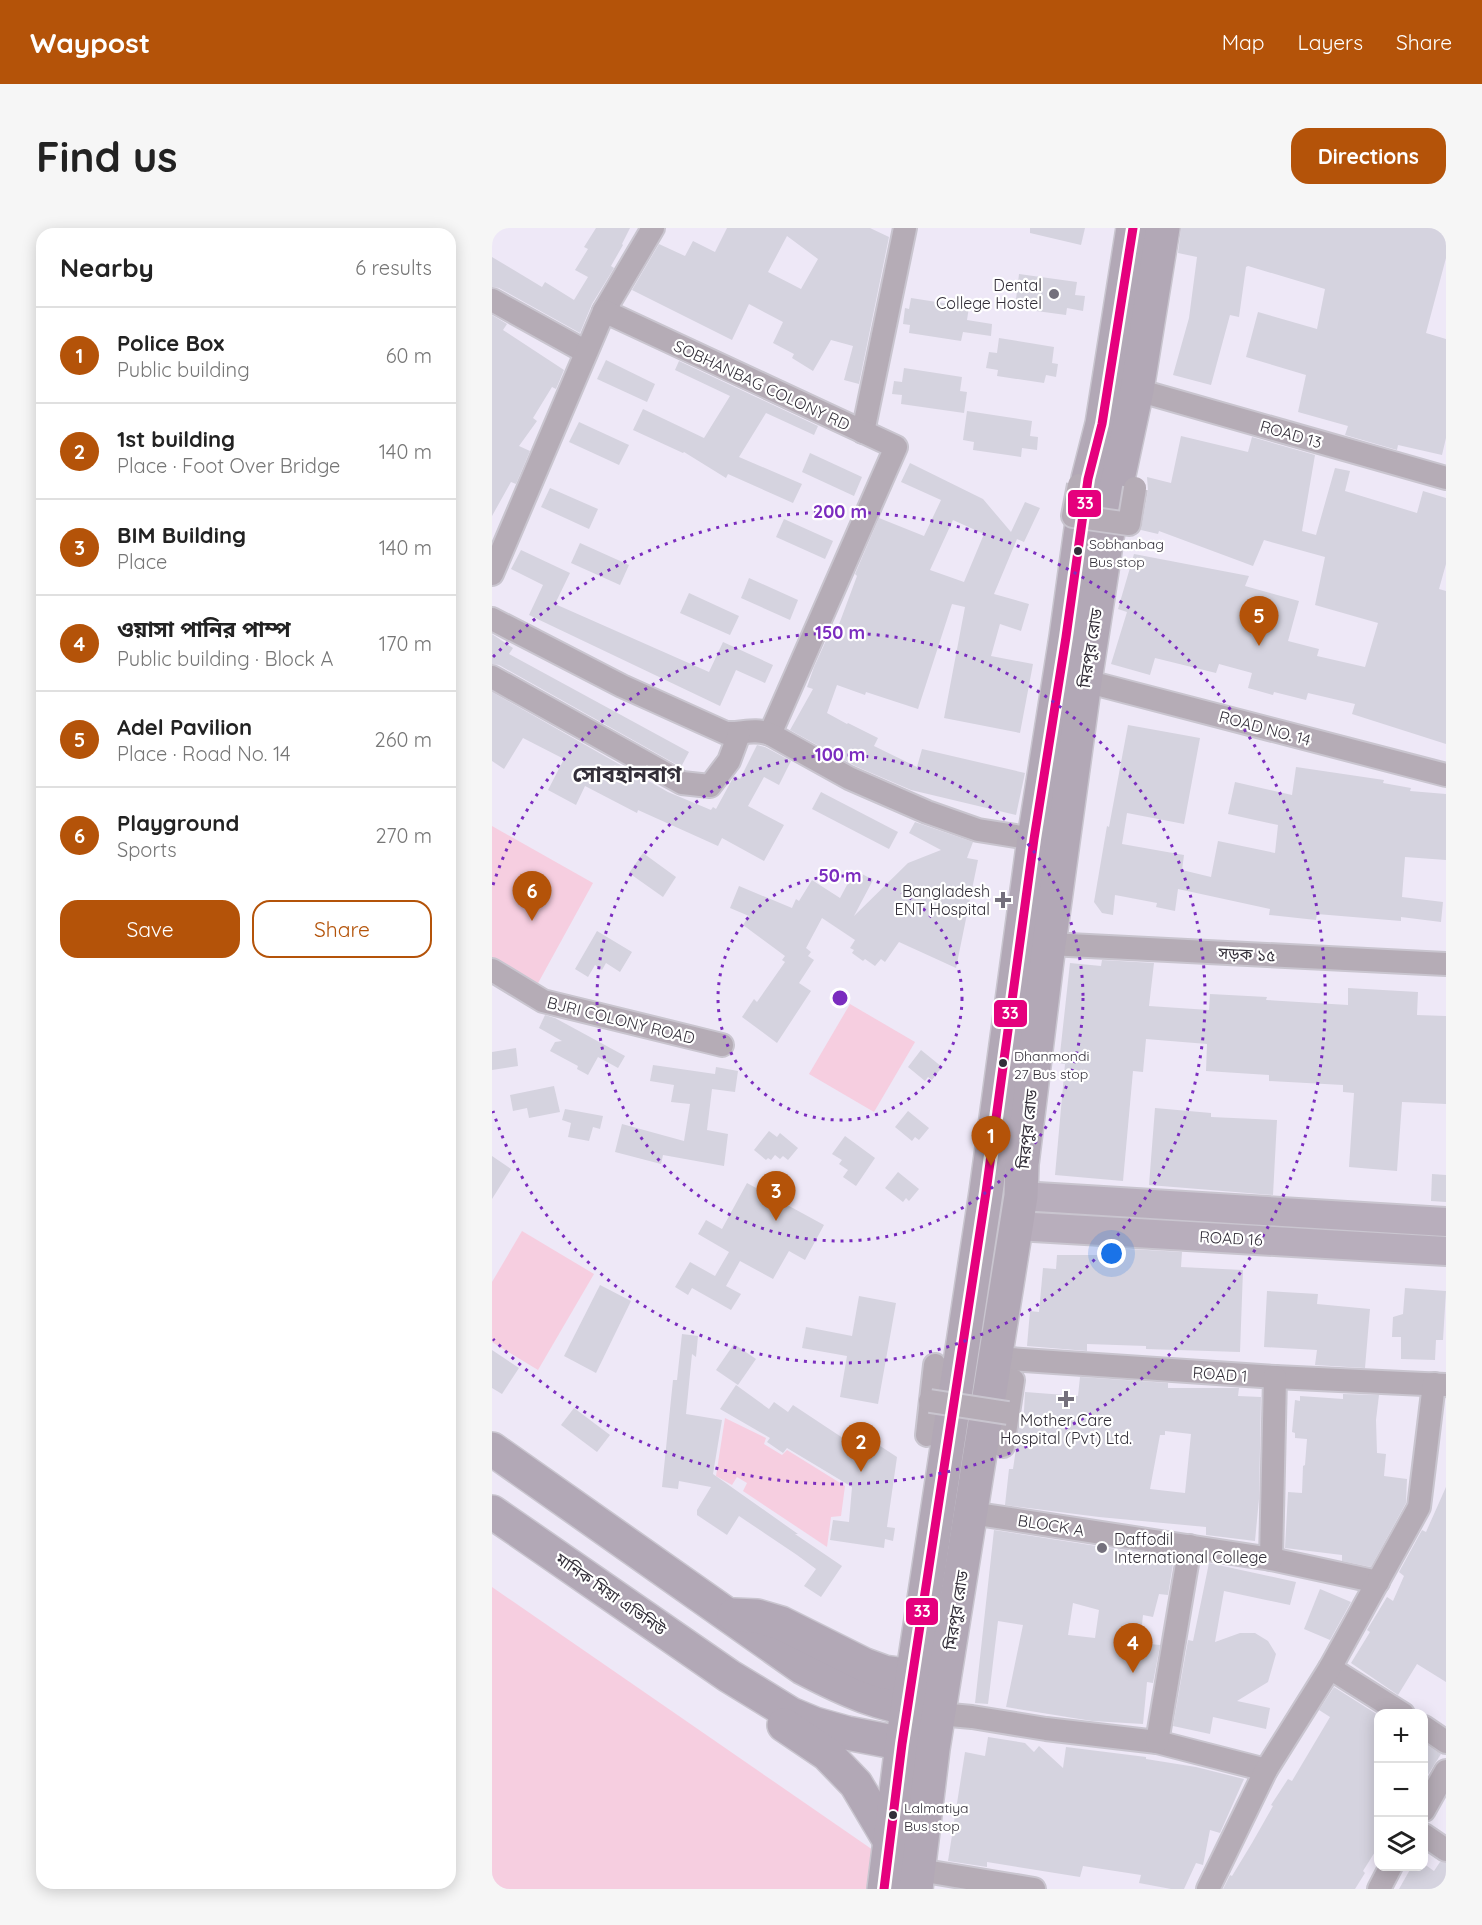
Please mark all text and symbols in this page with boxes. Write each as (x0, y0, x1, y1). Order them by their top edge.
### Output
text: Waypost (30, 25, 150, 60)
text: Map (1222, 29, 1265, 55)
text: Layers (1298, 29, 1363, 55)
text: Share (1396, 29, 1452, 55)
button: Directions (1291, 128, 1446, 184)
text: Find us (36, 130, 178, 183)
text: Nearby (60, 251, 154, 284)
text: 6 results (355, 255, 432, 280)
place label: Dental College Hostel (936, 275, 1042, 313)
marker: Dental College Hostel (1047, 287, 1061, 301)
text: Police Box (117, 329, 224, 357)
street label: SOBHANBAG COLONY RD (671, 335, 853, 435)
text: 1 (76, 343, 83, 368)
text: 60 m (386, 343, 432, 368)
text: Public building (117, 357, 250, 382)
street label: ROAD 13 (1258, 416, 1324, 452)
text: 1st building (117, 425, 235, 453)
text: 2 (74, 439, 85, 464)
text: 140 m (379, 439, 432, 464)
text: Place · Foot Over Bridge (117, 453, 340, 478)
line badge: 33 (1067, 489, 1102, 518)
text: 33 (1076, 493, 1094, 513)
text: 200 m (813, 500, 867, 523)
text: BIM Building (117, 521, 246, 549)
text: 3 (74, 535, 85, 560)
text: 140 m (379, 535, 432, 560)
place label: Sobhanbag Bus stop (1089, 535, 1164, 571)
marker: Sobhanbag Bus stop (1072, 545, 1084, 557)
text: Place (117, 549, 167, 574)
pin: 5 (1240, 596, 1278, 646)
street label: মিরপুর রোড (1074, 606, 1106, 690)
text: ওয়াসা পানির পাম্প (117, 615, 291, 643)
text: 150 m (815, 621, 865, 644)
text: 4 (74, 631, 85, 656)
text: 170 m (379, 631, 432, 656)
text: Public building · Block A (117, 646, 333, 671)
street label: ROAD NO. 14 (1217, 706, 1313, 750)
text: Adel Pavilion (117, 713, 252, 741)
text: 5 (74, 727, 85, 752)
text: 260 m (375, 727, 432, 752)
text: Place · Road No. 14 (117, 741, 291, 766)
text: 100 m (815, 743, 865, 766)
district label: সোবহানবাগ (572, 760, 682, 788)
text: Playground (117, 809, 239, 837)
text: 6 (74, 823, 85, 848)
text: 270 m (375, 823, 432, 848)
text: Sports (117, 837, 177, 862)
text: 50 m (818, 864, 862, 887)
pin: 6 (512, 872, 552, 921)
place label: Bangladesh ENT Hospital (895, 881, 990, 919)
marker: Bangladesh ENT Hospital (994, 891, 1012, 909)
button: Save (60, 900, 240, 958)
button: Share (252, 900, 432, 958)
street label: সড়ক ১৫ (1217, 942, 1276, 965)
centre of rings (830, 988, 850, 1008)
street label: BJRI COLONY ROAD (545, 992, 697, 1048)
line badge: 33 (993, 999, 1028, 1028)
text: 33 (1001, 1003, 1019, 1023)
place label: Dhanmondi 27 Bus stop (1014, 1047, 1089, 1083)
marker: Dhanmondi 27 Bus stop (997, 1057, 1009, 1069)
street label: মিরপুর রোড (1013, 1088, 1041, 1171)
pin: 1 (972, 1116, 1010, 1166)
pin: 3 (756, 1172, 796, 1221)
street label: ROAD 16 (1199, 1226, 1264, 1250)
your location (1097, 1239, 1126, 1268)
street label: ROAD 1 (1192, 1362, 1248, 1386)
marker: Mother Care Hospital (Pvt) Ltd. (1057, 1390, 1075, 1408)
place label: Mother Care Hospital (Pvt) Ltd. (1000, 1410, 1132, 1448)
pin: 2 (842, 1422, 880, 1472)
street label: BLOCK A (1016, 1510, 1086, 1540)
place label: Daffodil International College (1114, 1529, 1267, 1567)
marker: Daffodil International College (1095, 1541, 1109, 1555)
street label: মানিক মিয়া এভিনিউ (551, 1548, 671, 1640)
street label: মিরপুর রোড (940, 1568, 972, 1652)
line badge: 33 (905, 1597, 939, 1626)
text: 33 (913, 1601, 931, 1621)
pin: 4 (1114, 1624, 1152, 1673)
map controls (1374, 1709, 1428, 1871)
button: + (1374, 1709, 1428, 1763)
button: − (1374, 1763, 1428, 1817)
place label: Lalmatiya Bus stop (904, 1799, 969, 1835)
marker: Lalmatiya Bus stop (887, 1809, 899, 1821)
button: layers (1374, 1817, 1428, 1871)

